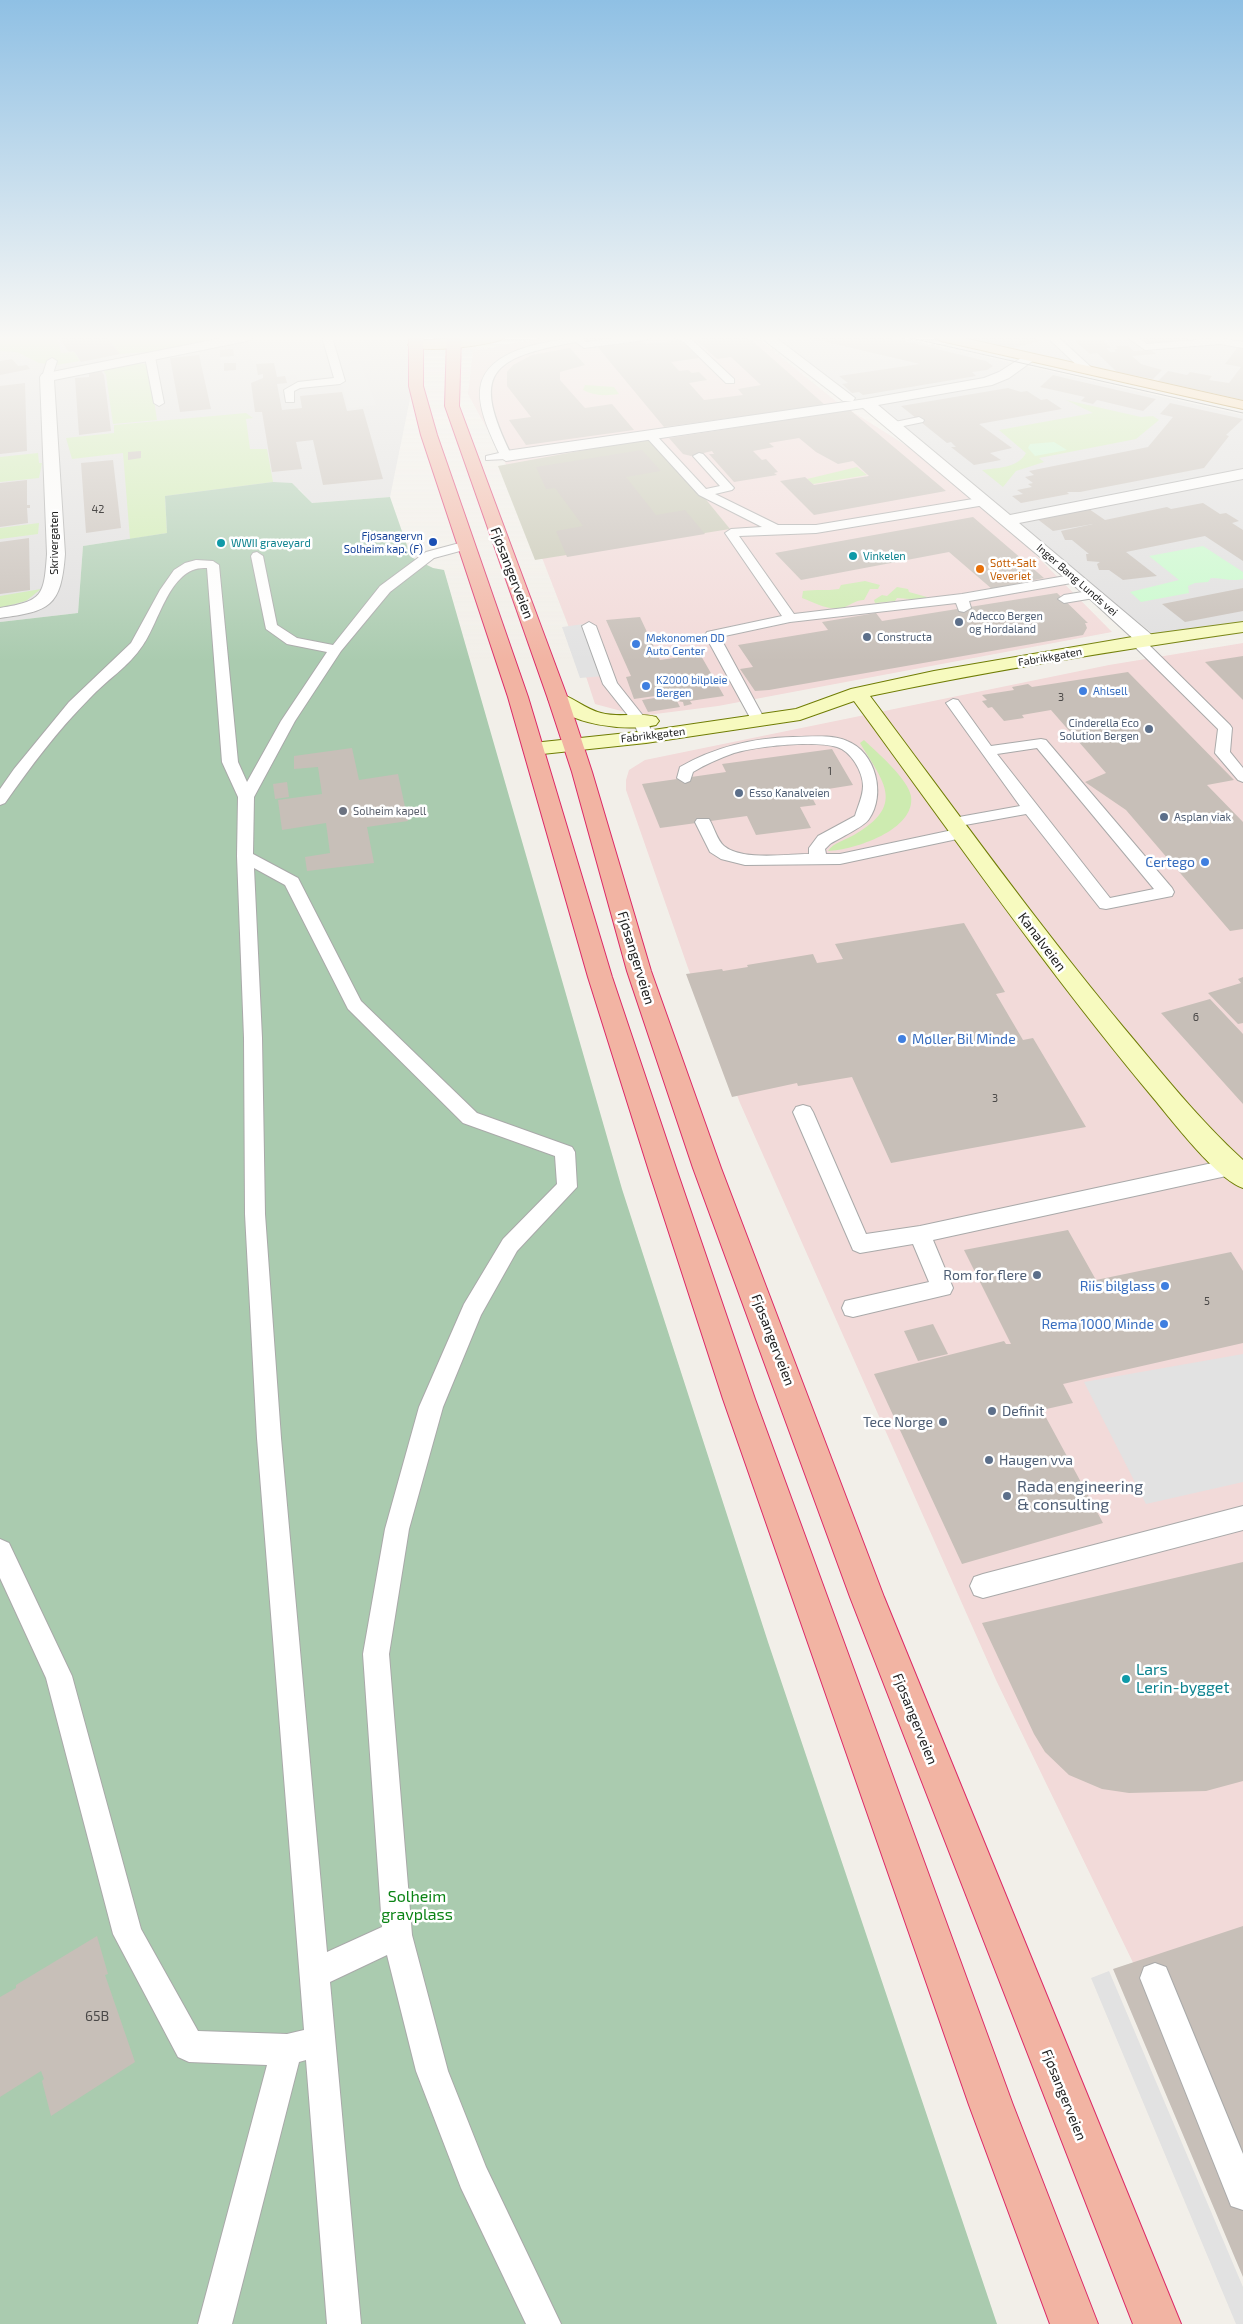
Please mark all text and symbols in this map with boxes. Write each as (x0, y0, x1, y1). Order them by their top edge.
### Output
house number: 42 (92, 502, 104, 516)
street label: Skrivergaten (47, 511, 61, 575)
street label: Fjøsangerveien (487, 525, 537, 621)
place label: Fjøsangervn Solheim kap. (F) (344, 529, 423, 555)
place label: WWII graveyard (231, 536, 311, 550)
marker: Fjøsangervn Solheim kap. (F) (427, 536, 439, 548)
marker: WWII graveyard (215, 537, 227, 549)
street label: Inger Bang Lunds vei (1034, 541, 1120, 619)
place label: Vinkelen (863, 549, 906, 563)
marker: Vinkelen (847, 550, 859, 562)
place label: Søtt+Salt Veveriet (990, 556, 1036, 582)
marker: Søtt+Salt Veveriet (974, 563, 986, 575)
place label: Adecco Bergen og Hordaland (969, 609, 1043, 635)
marker: Adecco Bergen og Hordaland (953, 616, 965, 628)
place label: Constructa (877, 630, 932, 644)
place label: Mekonomen DD Auto Center (646, 631, 725, 657)
marker: Constructa (861, 631, 873, 643)
marker: Mekonomen DD Auto Center (630, 638, 642, 650)
street label: Fabrikkgaten (1017, 645, 1083, 669)
place label: K2000 bilpleie Bergen (656, 673, 727, 699)
marker: K2000 bilpleie Bergen (640, 680, 652, 692)
place label: Ahlsell (1093, 684, 1128, 698)
marker: Ahlsell (1077, 685, 1089, 697)
house number: 3 (1058, 690, 1064, 704)
place label: Cinderella Eco Solution Bergen (1060, 716, 1139, 742)
marker: Cinderella Eco Solution Bergen (1143, 723, 1155, 735)
street label: Fabrikkgaten (620, 724, 686, 746)
house number: 1 (828, 764, 832, 778)
place label: Esso Kanalveien (749, 786, 830, 800)
marker: Esso Kanalveien (733, 787, 745, 799)
place label: Solheim kapell (353, 804, 426, 818)
marker: Solheim kapell (337, 805, 349, 817)
place label: Asplan viak (1174, 810, 1231, 824)
marker: Asplan viak (1158, 811, 1170, 823)
place label: Certego (1145, 854, 1195, 870)
marker: Certego (1199, 856, 1211, 868)
street label: Fjøsangerveien (614, 909, 658, 1007)
street label: Kanalveien (1014, 909, 1070, 975)
house number: 6 (1193, 1010, 1199, 1024)
place label: Møller Bil Minde (912, 1031, 1016, 1047)
marker: Møller Bil Minde (896, 1033, 908, 1045)
house number: 3 (992, 1091, 998, 1105)
place label: Rom for flere (943, 1267, 1027, 1283)
marker: Rom for flere (1031, 1269, 1043, 1281)
place label: Riis bilglass (1080, 1278, 1155, 1294)
marker: Riis bilglass (1159, 1280, 1171, 1292)
street label: Fjøsangerveien (748, 1292, 798, 1388)
house number: 5 (1204, 1294, 1210, 1308)
place label: Rema 1000 Minde (1041, 1316, 1154, 1332)
marker: Rema 1000 Minde (1158, 1318, 1170, 1330)
place label: Definit (1002, 1403, 1044, 1419)
marker: Definit (986, 1405, 998, 1417)
place label: Tece Norge (863, 1414, 933, 1430)
marker: Tece Norge (937, 1416, 949, 1428)
place label: Haugen vva (999, 1452, 1073, 1468)
marker: Haugen vva (983, 1454, 995, 1466)
place label: Rada engineering & consulting (1017, 1477, 1143, 1515)
marker: Rada engineering & consulting (1001, 1490, 1013, 1502)
place label: Lars Lerin-bygget (1136, 1660, 1230, 1698)
street label: Fjøsangerveien (889, 1671, 941, 1767)
marker: Lars Lerin-bygget (1120, 1673, 1132, 1685)
park label: Solheim gravplass (381, 1887, 453, 1925)
house number: 65B (85, 2008, 109, 2024)
street label: Fjøsangerveien (1038, 2047, 1090, 2143)

